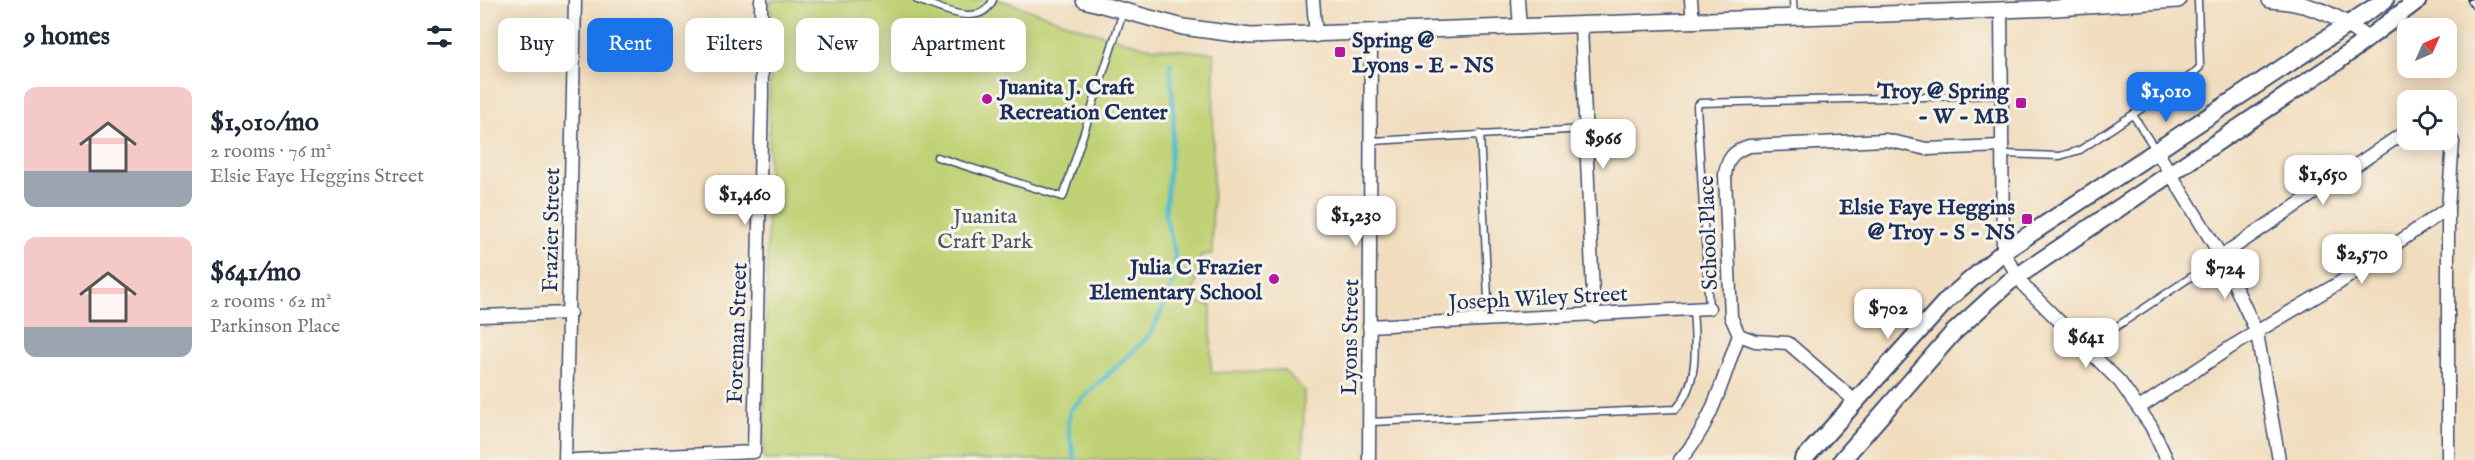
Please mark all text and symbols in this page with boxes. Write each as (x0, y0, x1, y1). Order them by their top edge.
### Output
chip: Buy (498, 18, 575, 72)
chip: Rent (587, 18, 673, 72)
chip: Filters (685, 18, 784, 72)
chip: New (796, 18, 879, 72)
chip: Apartment (891, 18, 1026, 72)
north arrow (2397, 18, 2457, 78)
map controls (2397, 18, 2457, 150)
text: 9 homes (24, 20, 110, 53)
icon: filters (423, 20, 456, 53)
place label: Spring @ Lyons - E - NS (1352, 27, 1494, 80)
marker: Spring @ Lyons - E - NS (1333, 45, 1347, 59)
pin: $1,010 (2117, 72, 2215, 123)
place label: Juanita J. Craft Recreation Center (996, 74, 1169, 127)
place label: Troy @ Spring - W - MB (1876, 78, 2010, 131)
text: $1,010 (2141, 79, 2191, 104)
button: locate (2397, 90, 2457, 150)
marker: Juanita J. Craft Recreation Center (980, 92, 994, 106)
marker: Troy @ Spring - W - MB (2014, 96, 2028, 110)
text: $1,010/mo (210, 106, 319, 139)
icon: home (72, 111, 144, 183)
pin: $966 (1567, 119, 1639, 170)
text: $966 (1585, 126, 1621, 151)
text: 2 rooms · 76 m² (210, 139, 331, 164)
pin: $1,650 (2274, 155, 2372, 206)
text: $1,650 (2298, 162, 2348, 187)
text: Elsie Faye Heggins Street (210, 164, 424, 189)
street label: Frazier Street (537, 167, 567, 293)
pin: $1,460 (696, 175, 794, 226)
street label: School Place (1693, 175, 1725, 291)
text: $1,460 (719, 182, 771, 207)
place label: Elsie Faye Heggins @ Troy - S - NS (1839, 194, 2015, 247)
pin: $1,230 (1307, 196, 1405, 247)
park label: Juanita Craft Park (937, 203, 1033, 256)
text: $1,230 (1331, 203, 1381, 228)
marker: Elsie Faye Heggins @ Troy - S - NS (2020, 212, 2034, 226)
pin: $2,570 (2313, 234, 2411, 285)
text: $2,570 (2336, 241, 2388, 266)
pin: $724 (2189, 249, 2261, 300)
place label: Julia C Frazier Elementary School (1089, 254, 1263, 307)
text: $641/mo (210, 256, 301, 289)
text: $724 (2205, 256, 2245, 281)
icon: home (72, 261, 144, 333)
street label: Foreman Street (722, 261, 754, 404)
marker: Julia C Frazier Elementary School (1267, 272, 1281, 286)
street label: Lyons Street (1336, 278, 1366, 395)
street label: Joseph Wiley Street (1445, 280, 1629, 318)
text: 2 rooms · 62 m² (210, 289, 332, 314)
pin: $702 (1852, 289, 1924, 340)
text: $702 (1868, 296, 1908, 321)
text: Parkinson Place (210, 314, 340, 339)
pin: $641 (2050, 318, 2122, 369)
text: $641 (2068, 325, 2104, 350)

